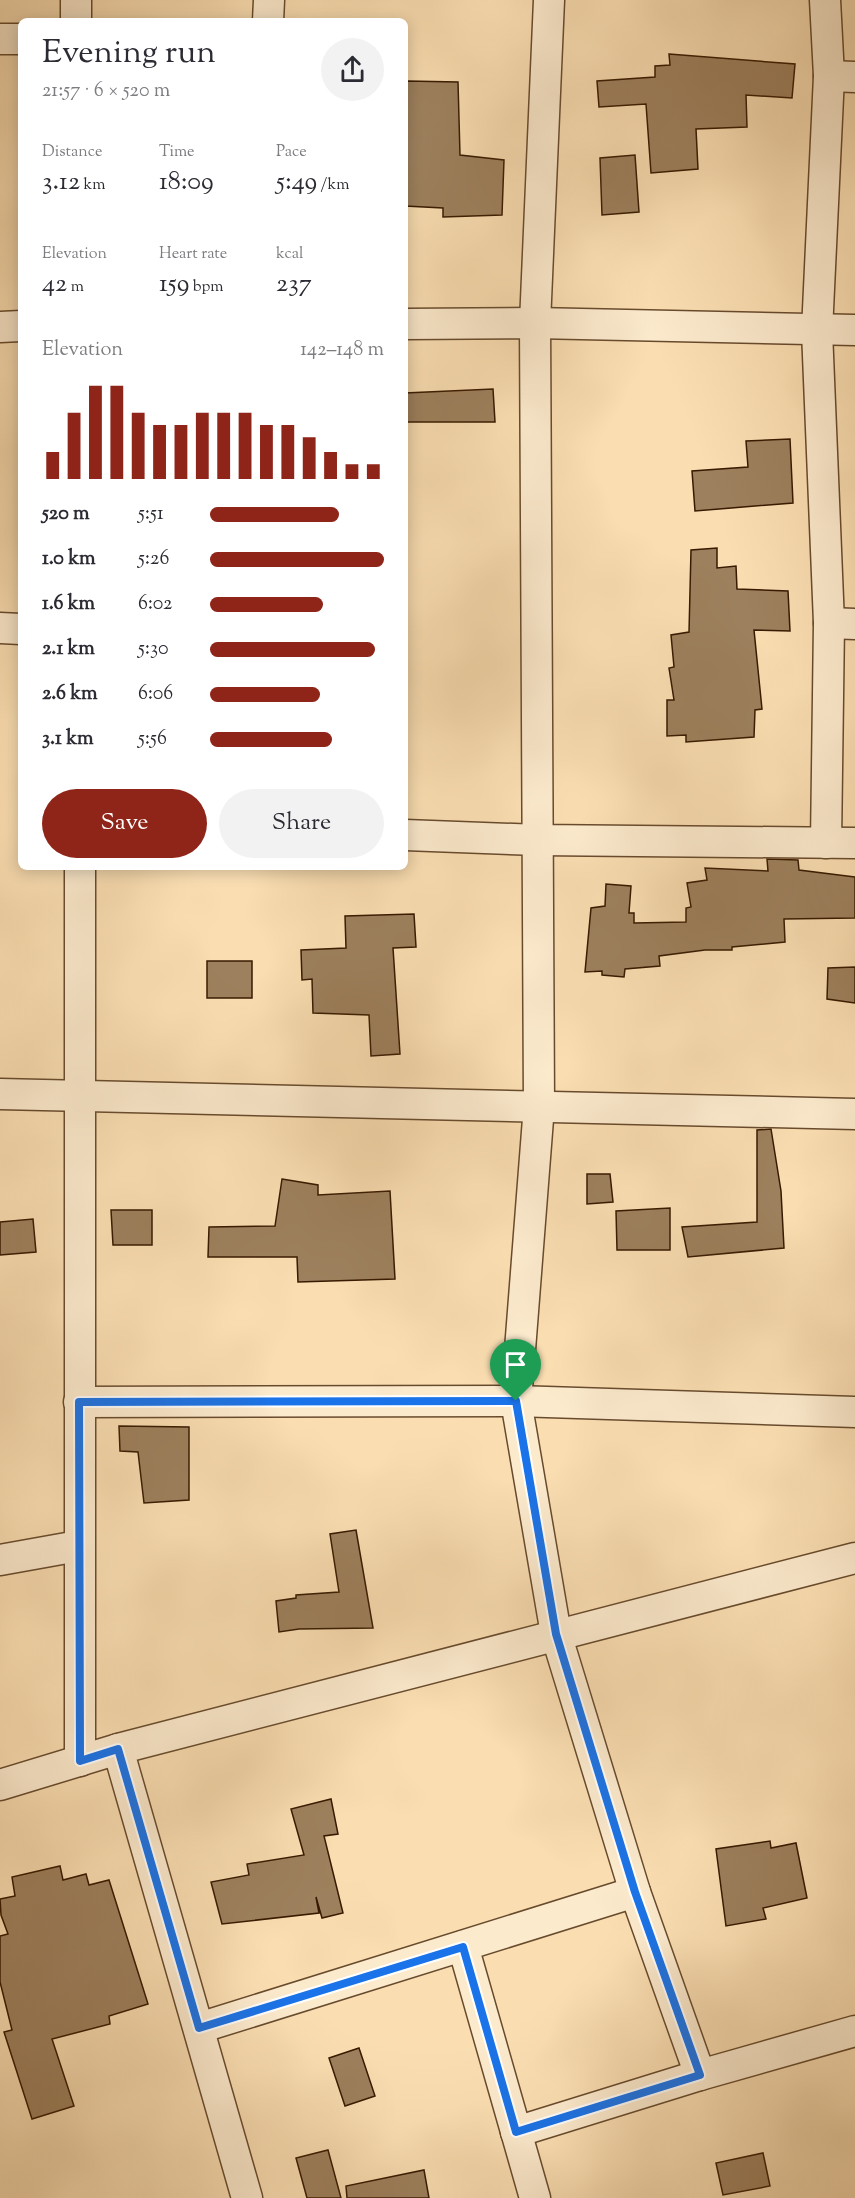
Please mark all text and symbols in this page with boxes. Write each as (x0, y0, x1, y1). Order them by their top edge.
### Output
text: Evening run (42, 30, 216, 78)
button: share (321, 38, 384, 101)
text: 21:57 · 6 × 520 m (42, 77, 170, 106)
text: Distance (42, 141, 102, 164)
text: Time (159, 141, 195, 164)
text: Pace (276, 141, 307, 164)
text: 3.12 (42, 164, 80, 201)
text: 18:09 (159, 164, 214, 201)
text: 5:49 (276, 164, 317, 201)
text: km (80, 174, 105, 197)
text: /km (317, 174, 350, 197)
text: Elevation (42, 243, 107, 266)
text: Heart rate (159, 243, 227, 266)
text: kcal (276, 243, 304, 266)
text: 42 (42, 266, 67, 303)
text: 159 (159, 266, 189, 303)
text: 237 (276, 266, 312, 303)
text: m (67, 276, 84, 299)
text: bpm (189, 276, 224, 299)
text: Elevation (42, 336, 123, 365)
text: 142–148 m (300, 336, 384, 365)
text: 520 m (42, 500, 90, 529)
text: 5:51 (138, 500, 164, 529)
text: 1.0 km (42, 545, 96, 574)
text: 5:26 (138, 545, 169, 574)
text: 1.6 km (42, 590, 95, 619)
text: 6:02 (138, 590, 172, 619)
text: 2.1 km (42, 635, 95, 664)
text: 5:30 (138, 635, 169, 664)
text: 2.6 km (42, 680, 98, 709)
text: 6:06 (138, 680, 173, 709)
text: 3.1 km (42, 725, 94, 754)
text: 5:56 (138, 725, 167, 754)
button: Save (42, 789, 207, 858)
button: Share (219, 789, 384, 858)
pin (490, 1339, 541, 1401)
icon: arrive (499, 1348, 532, 1381)

